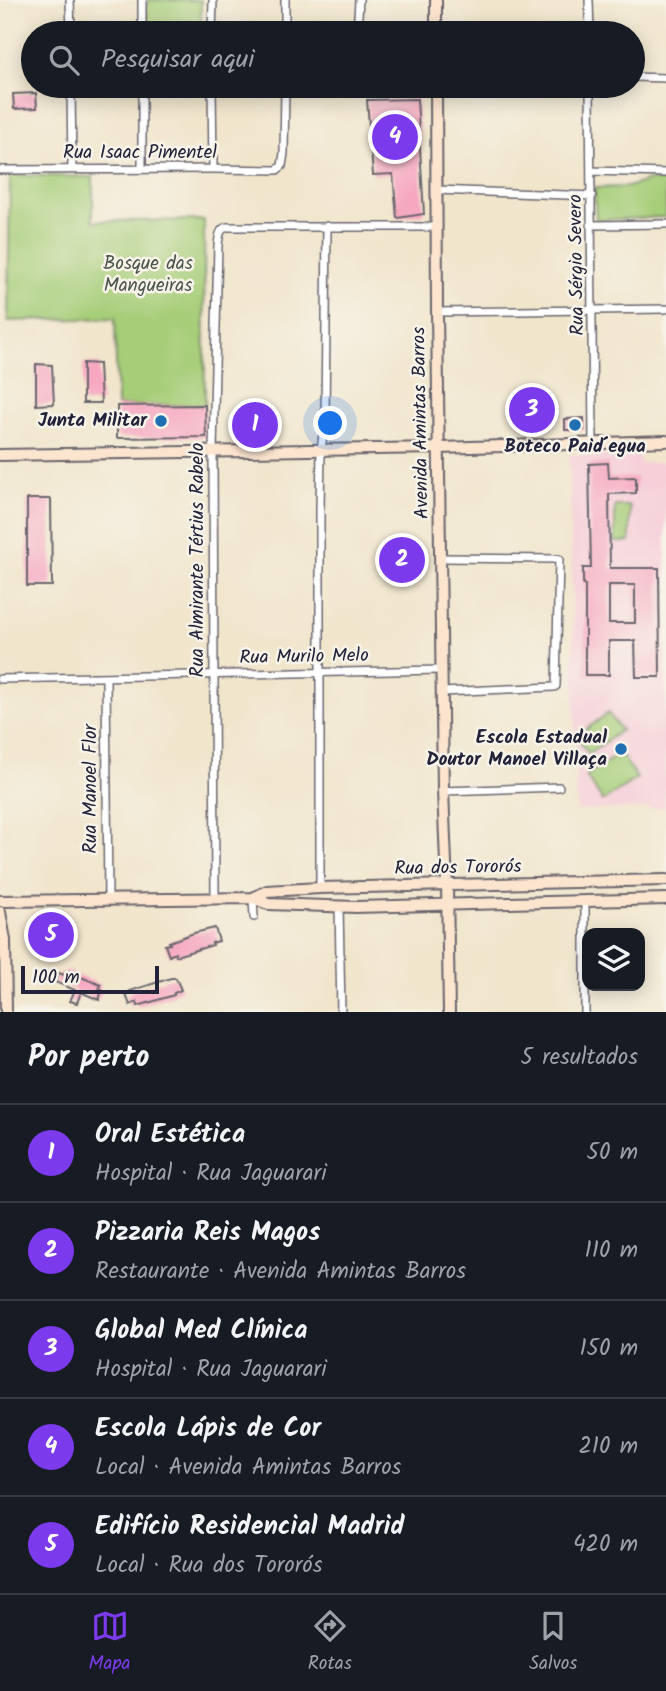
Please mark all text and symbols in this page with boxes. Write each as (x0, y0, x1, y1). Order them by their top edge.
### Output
search box (21, 21, 645, 98)
text: Pesquisar aqui (101, 39, 254, 81)
icon: search (45, 41, 83, 79)
pin: 4 (372, 111, 418, 163)
street label: Rua Isaac Pimentel (63, 138, 217, 168)
street label: Rua Sérgio Severo (561, 194, 593, 336)
park label: Bosque das Mangueiras (103, 249, 193, 301)
street label: Avenida Amintas Barros (404, 327, 438, 519)
pin: 3 (509, 384, 555, 436)
pin: 1 (232, 399, 278, 451)
place label: Junta Militar (38, 406, 148, 436)
your location (313, 406, 347, 440)
marker: Junta Militar (153, 413, 169, 429)
marker: Boteco Paid´egua (567, 417, 583, 433)
place label: Boteco Paid´egua (504, 432, 646, 462)
street label: Rua Almirante Tértius Rabelo (183, 443, 213, 677)
pin: 2 (379, 534, 425, 586)
street label: Rua Murilo Melo (239, 641, 369, 673)
street label: Rua Manoel Flor (76, 722, 106, 854)
place label: Escola Estadual Doutor Manoel Villaça (426, 723, 608, 775)
marker: Escola Estadual Doutor Manoel Villaça (613, 741, 629, 757)
street label: Rua dos Tororós (394, 852, 522, 884)
pin: 5 (28, 909, 74, 961)
map controls (582, 928, 645, 991)
button: layers (582, 928, 645, 991)
scale bar (21, 963, 159, 995)
text: 100 m (32, 963, 80, 993)
text: Por perto (28, 1034, 149, 1082)
text: 5 resultados (521, 1040, 638, 1076)
text: Oral Estética (95, 1114, 245, 1156)
text: 1 (48, 1135, 54, 1171)
text: 50 m (587, 1135, 638, 1171)
text: Hospital · Rua Jaguarari (95, 1156, 327, 1192)
text: Pizzaria Reis Magos (95, 1212, 320, 1254)
text: 2 (44, 1233, 58, 1269)
text: 110 m (585, 1233, 638, 1269)
text: Restaurante · Avenida Amintas Barros (95, 1254, 466, 1290)
text: Global Med Clínica (95, 1310, 307, 1352)
text: 3 (45, 1331, 57, 1367)
text: 150 m (579, 1331, 638, 1367)
text: Hospital · Rua Jaguarari (95, 1352, 327, 1388)
text: Escola Lápis de Cor (95, 1408, 321, 1450)
text: 4 (45, 1429, 57, 1465)
text: 210 m (578, 1429, 638, 1465)
text: Local · Avenida Amintas Barros (95, 1450, 401, 1486)
text: Edifício Residencial Madrid (95, 1506, 405, 1548)
text: 5 (45, 1527, 57, 1563)
text: 420 m (573, 1527, 638, 1563)
text: Local · Rua dos Tororós (95, 1548, 323, 1584)
tab: Mapa (89, 1607, 131, 1679)
tab: Rotas (308, 1607, 352, 1679)
tab: Salvos (529, 1607, 577, 1679)

